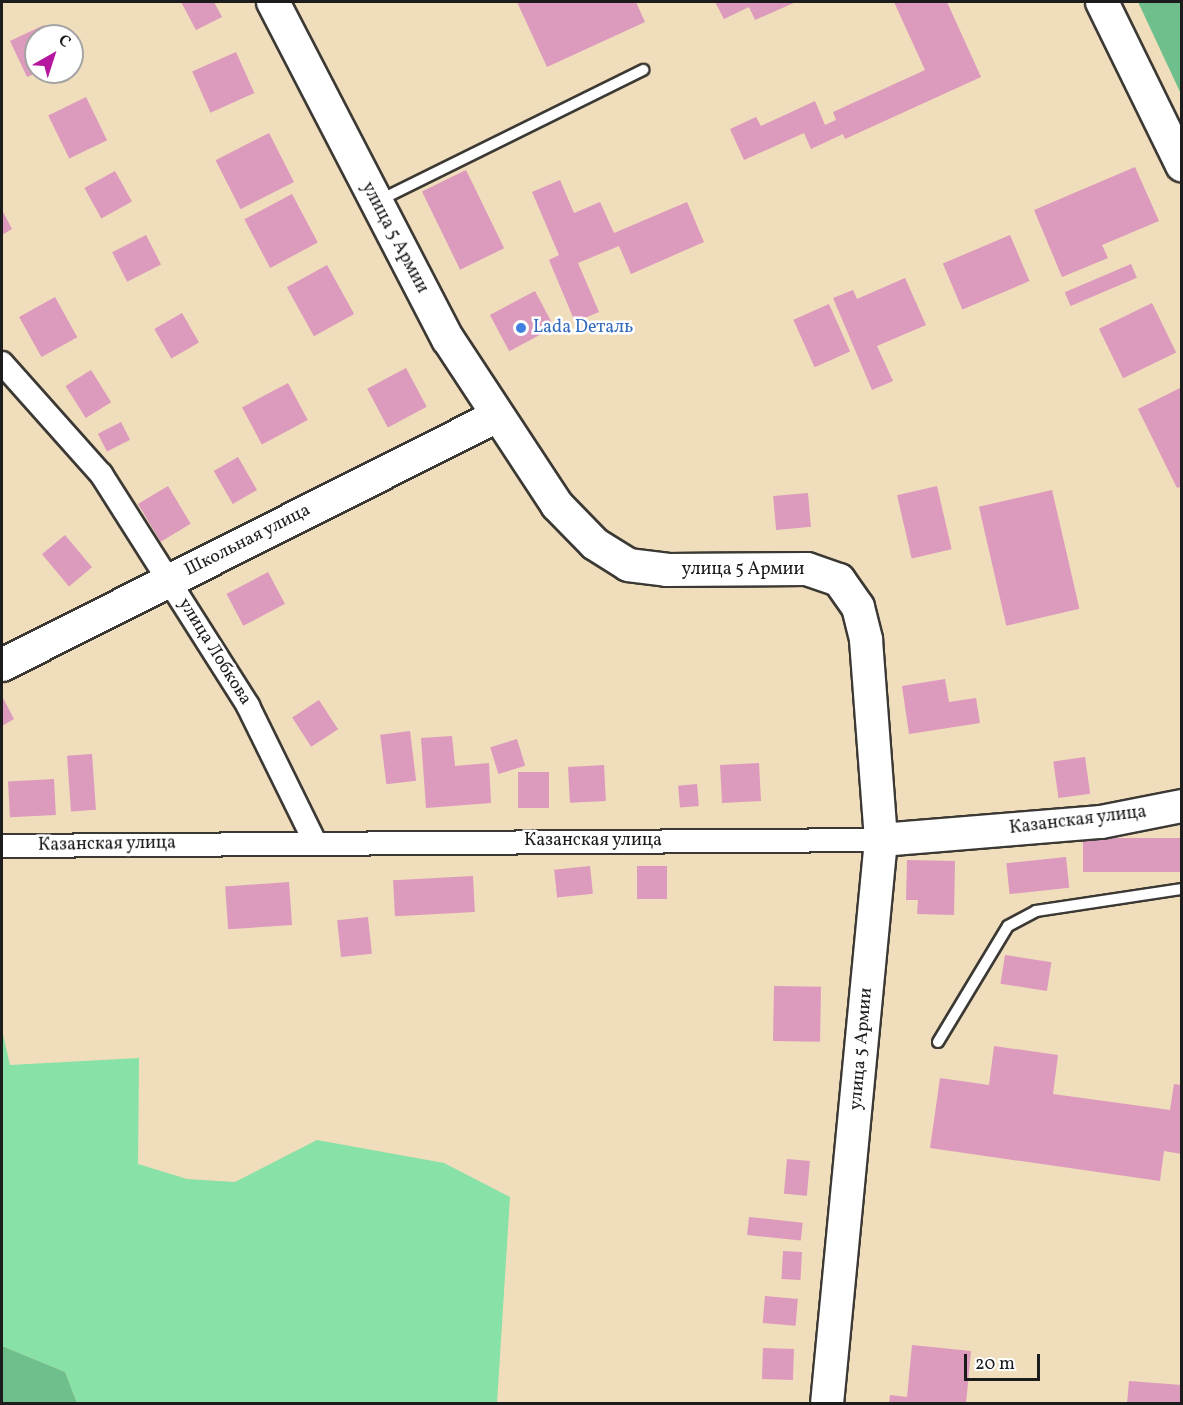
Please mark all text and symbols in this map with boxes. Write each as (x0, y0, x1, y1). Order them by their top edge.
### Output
north arrow (24, 24, 84, 84)
text: С (53, 30, 75, 53)
street label: улица 5 Армии (356, 179, 432, 297)
place label: Lada Dеталь (533, 317, 633, 339)
marker: Lada Dеталь (514, 321, 528, 335)
street label: Школьная улица (181, 500, 315, 582)
street label: улица 5 Армии (682, 559, 804, 581)
street label: улица Лобкова (173, 595, 255, 709)
street label: Казанская улица (1008, 802, 1148, 840)
street label: Казанская улица (524, 830, 662, 852)
street label: Казанская улица (38, 833, 176, 857)
street label: улица 5 Армии (846, 987, 878, 1111)
scale bar (967, 1342, 1044, 1380)
text: 20 m (975, 1352, 1015, 1377)

